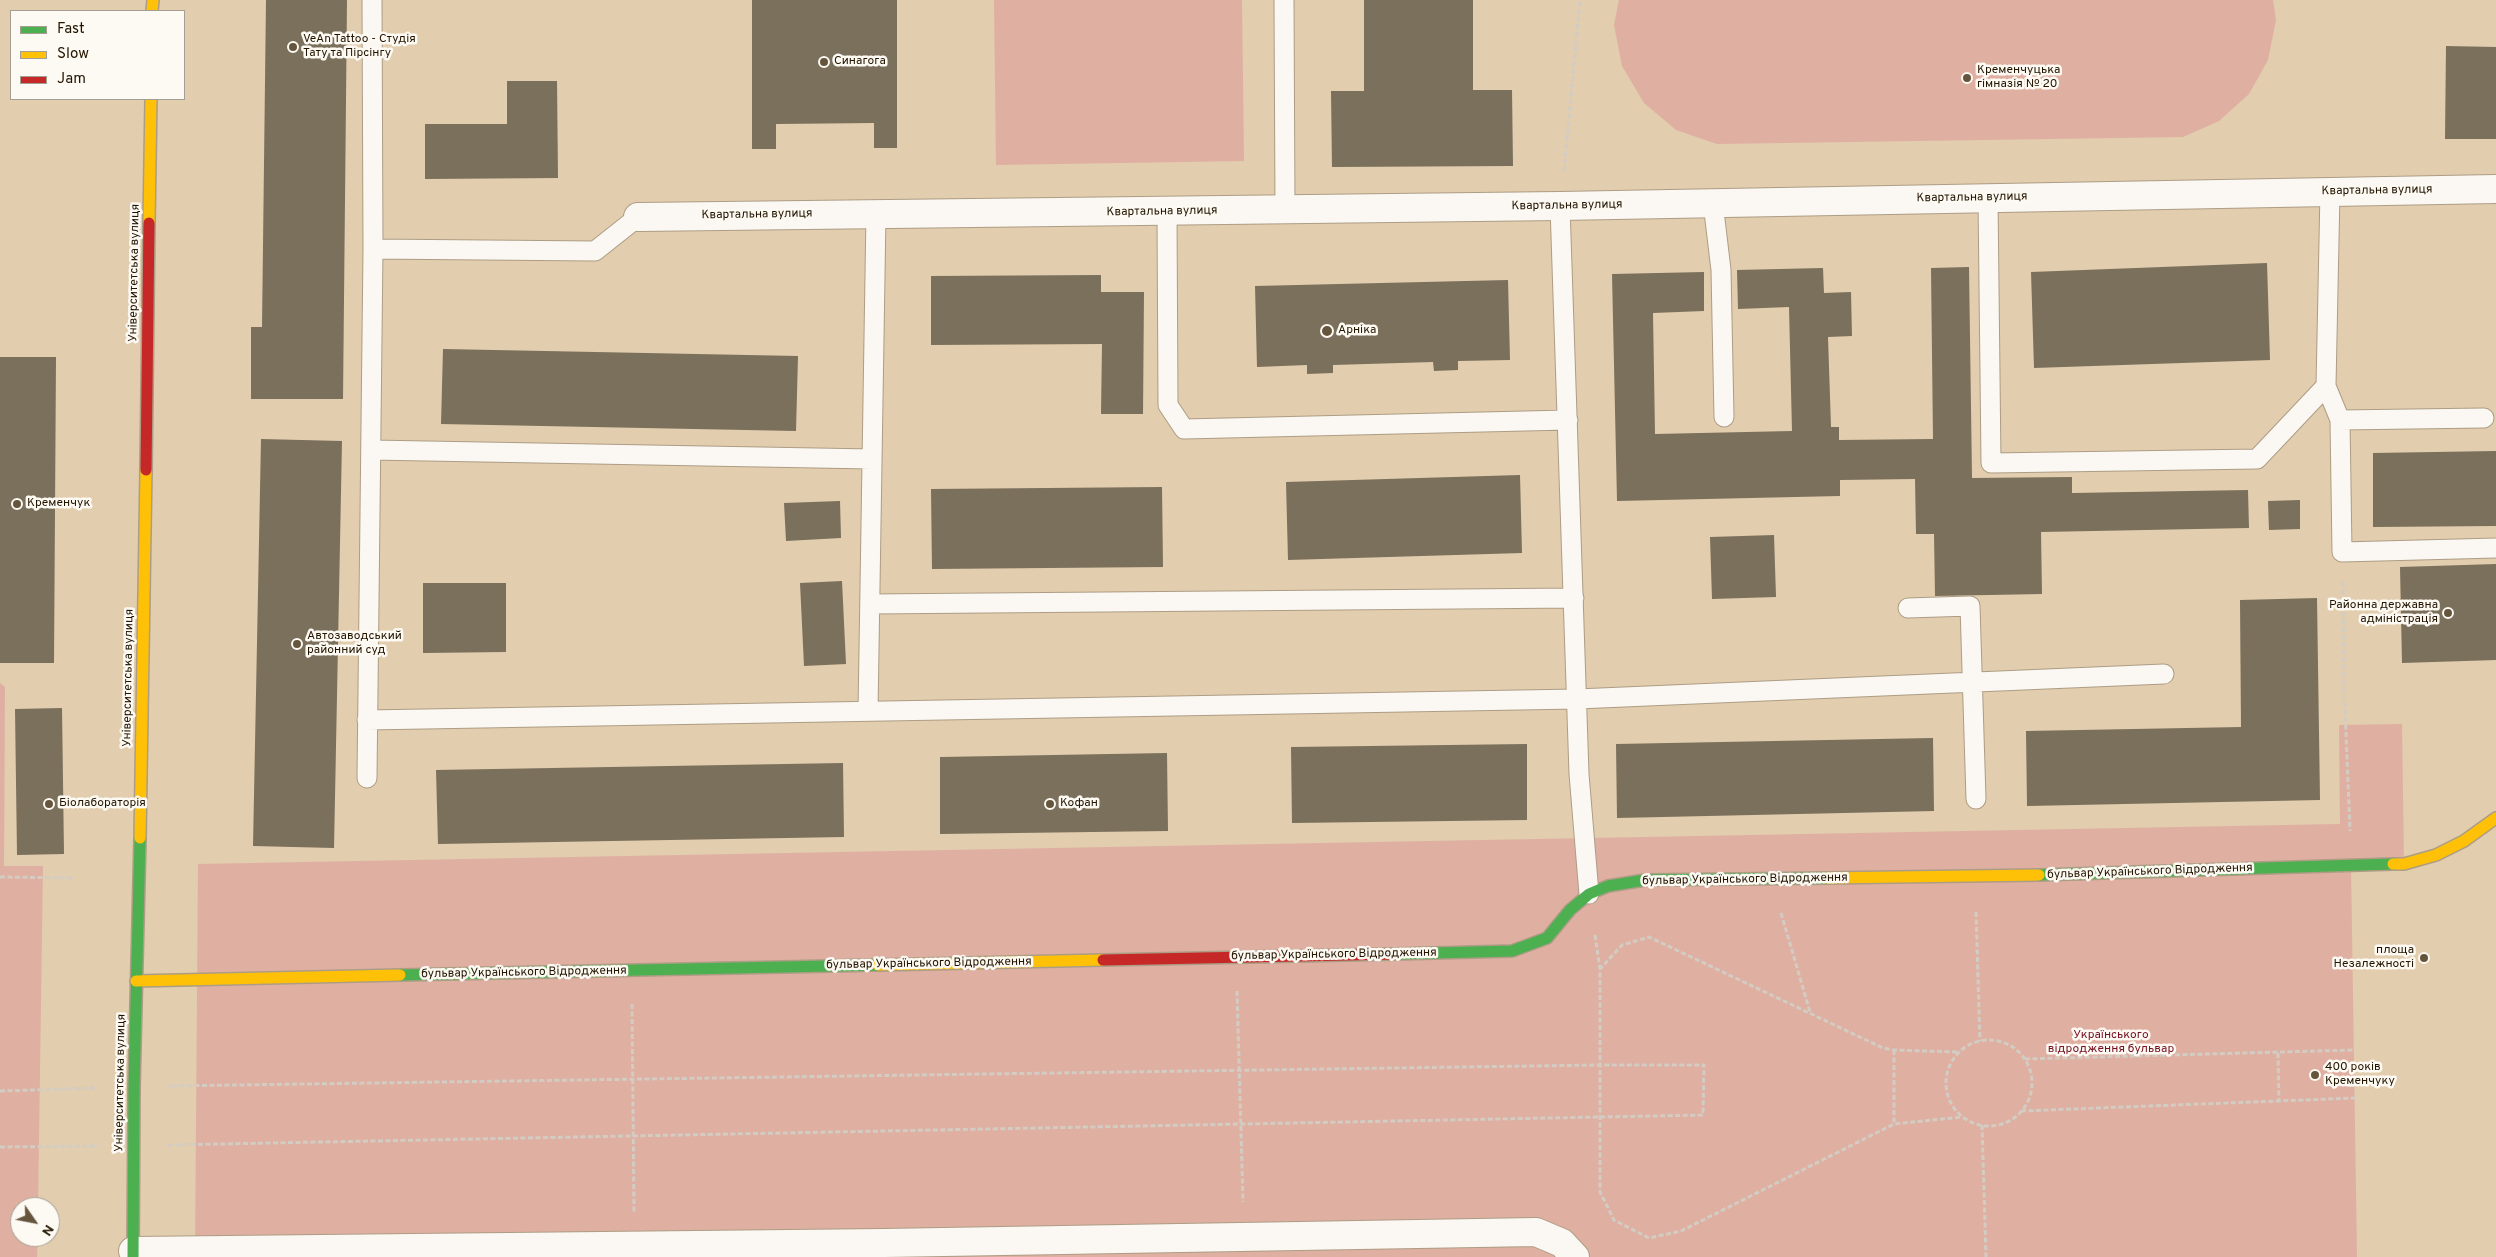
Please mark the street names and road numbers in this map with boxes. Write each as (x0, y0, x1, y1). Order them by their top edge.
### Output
street label: Квартальна вулиця (2321, 183, 2433, 199)
street label: Квартальна вулиця (1916, 190, 2028, 206)
street label: Квартальна вулиця (1511, 198, 1623, 214)
street label: Університетська вулиця (127, 204, 143, 342)
street label: Квартальна вулиця (1106, 204, 1218, 220)
street label: Квартальна вулиця (701, 207, 813, 223)
street label: Університетська вулиця (121, 609, 137, 747)
street label: бульвар Українського Відродження (2047, 861, 2253, 883)
street label: бульвар Українського Відродження (1642, 871, 1848, 889)
street label: бульвар Українського Відродження (1231, 946, 1437, 964)
street label: бульвар Українського Відродження (826, 955, 1032, 973)
street label: бульвар Українського Відродження (421, 964, 627, 982)
street label: Університетська вулиця (113, 1014, 129, 1152)

